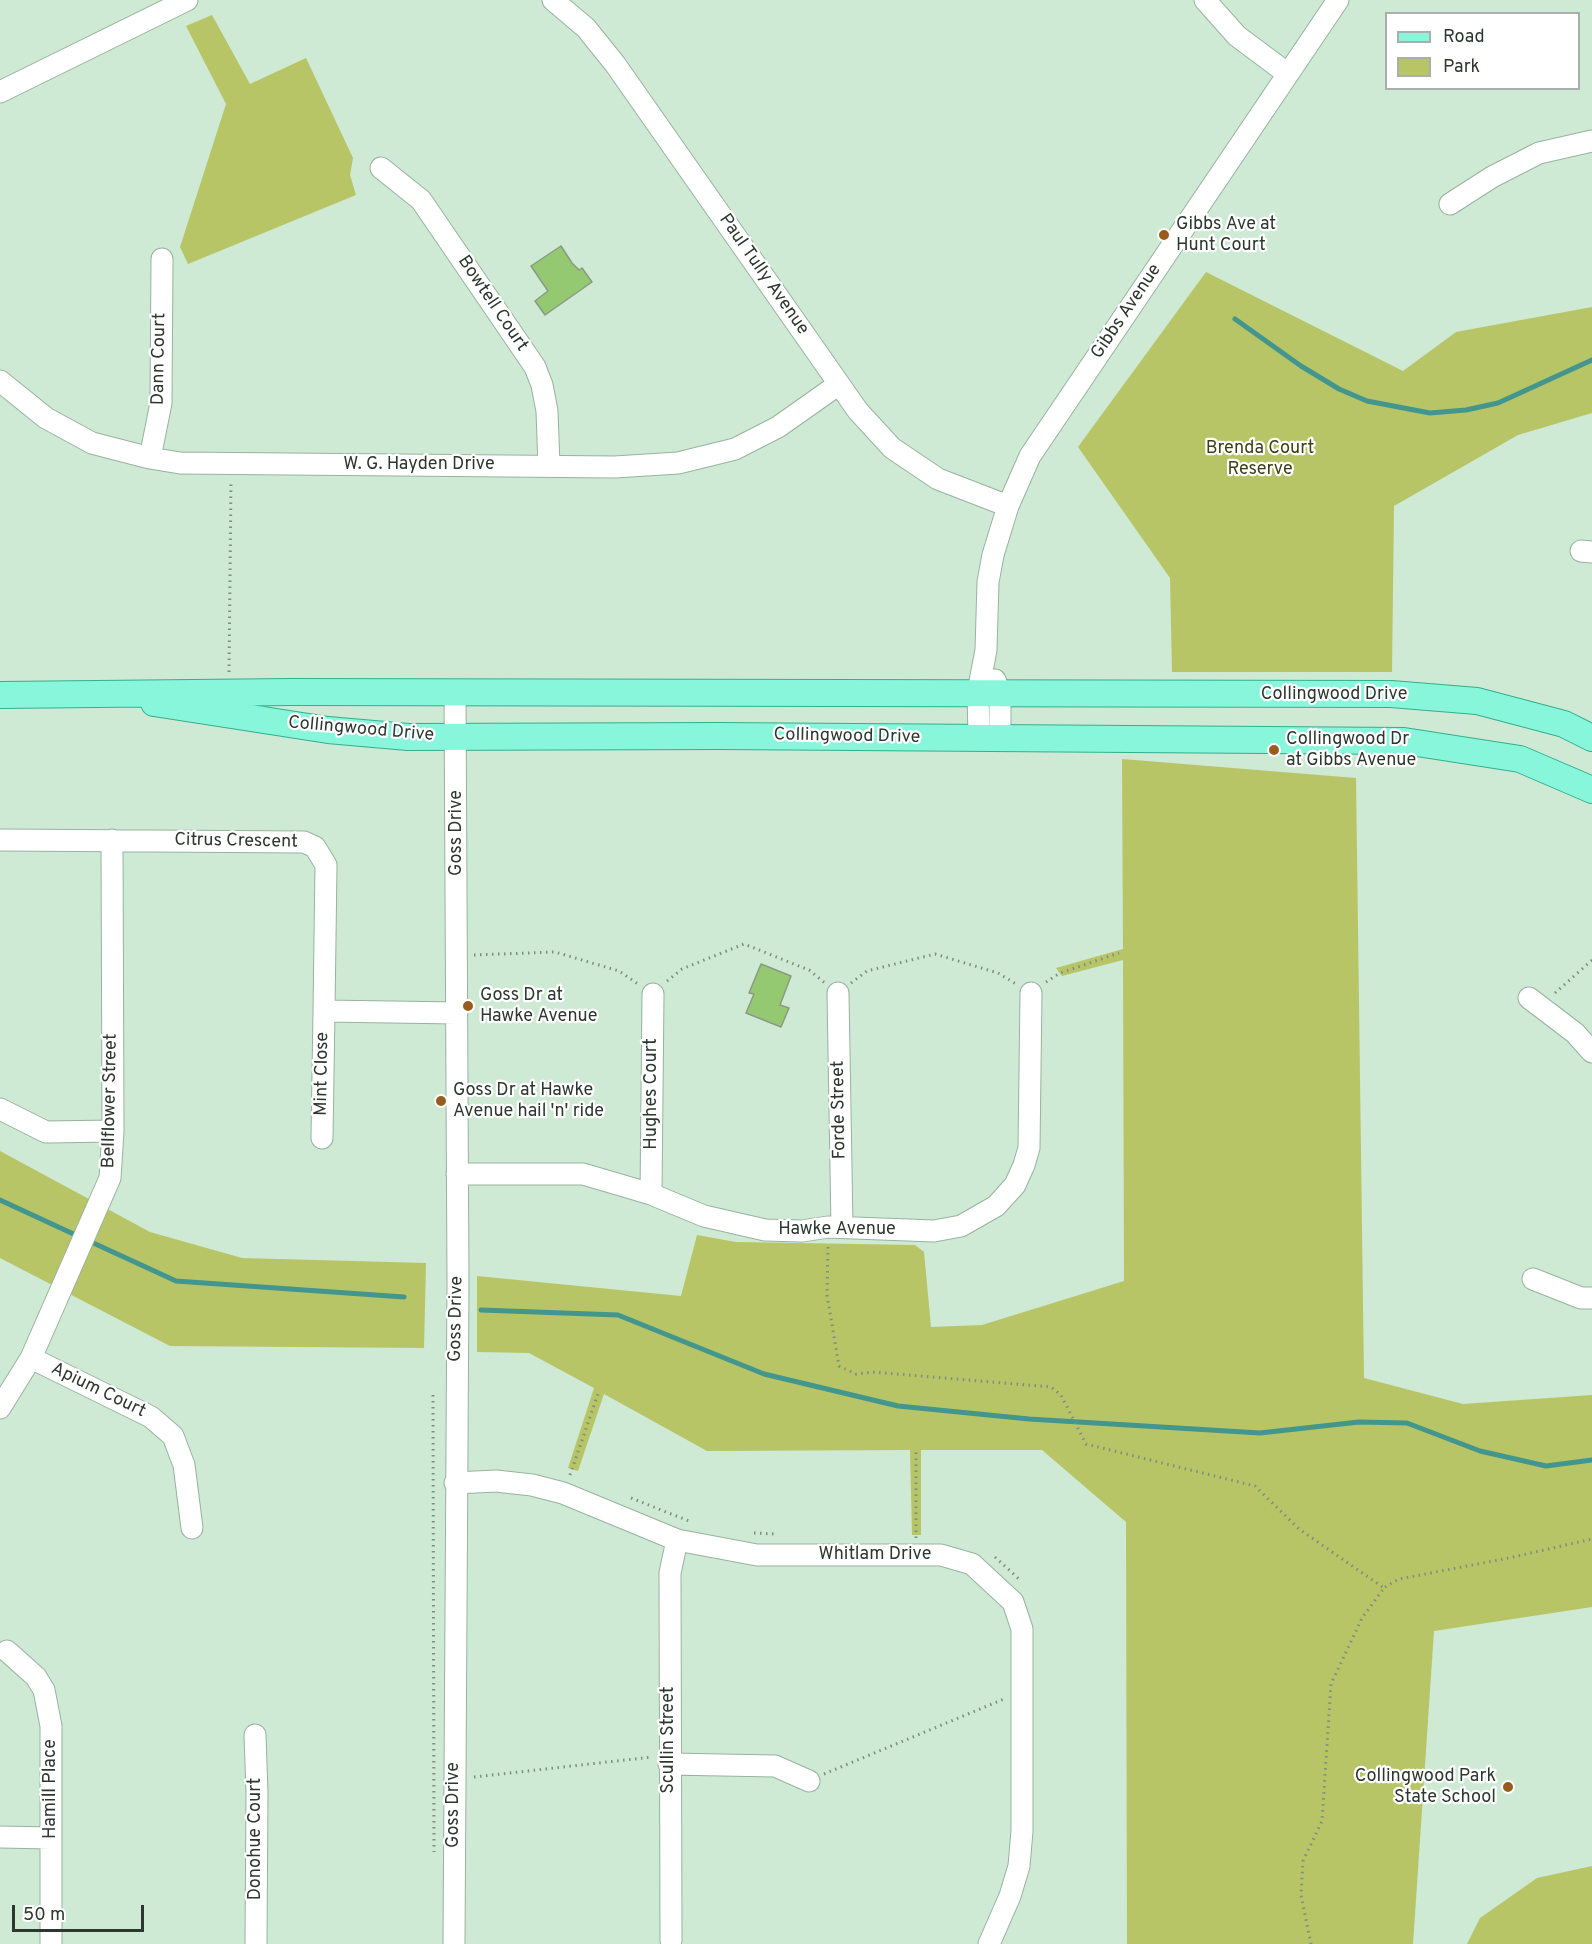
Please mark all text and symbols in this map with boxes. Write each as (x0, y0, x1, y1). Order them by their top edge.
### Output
legend (1385, 12, 1580, 90)
text: Road (1443, 26, 1485, 49)
text: Park (1443, 56, 1480, 79)
street label: Paul Tully Avenue (713, 210, 813, 340)
place label: Gibbs Ave at Hunt Court (1176, 214, 1276, 256)
marker: Gibbs Ave at Hunt Court (1157, 228, 1171, 242)
street label: Bowtell Court (452, 252, 532, 356)
street label: Gibbs Avenue (1087, 260, 1167, 364)
street label: Dann Court (148, 313, 172, 405)
park label: Brenda Court Reserve (1206, 438, 1314, 480)
street label: W. G. Hayden Drive (343, 454, 495, 476)
street label: Collingwood Drive (1261, 684, 1407, 706)
street label: Collingwood Drive (287, 713, 435, 747)
street label: Collingwood Drive (773, 725, 921, 749)
place label: Collingwood Dr at Gibbs Avenue (1286, 729, 1416, 771)
marker: Collingwood Dr at Gibbs Avenue (1267, 743, 1281, 757)
street label: Goss Drive (446, 790, 468, 876)
street label: Citrus Crescent (174, 830, 298, 854)
place label: Goss Dr at Hawke Avenue (480, 985, 597, 1028)
marker: Goss Dr at Hawke Avenue (461, 999, 475, 1013)
street label: Mint Close (311, 1032, 335, 1116)
street label: Bellflower Street (99, 1033, 123, 1169)
street label: Hughes Court (641, 1038, 663, 1150)
street label: Forde Street (828, 1060, 852, 1160)
place label: Goss Dr at Hawke Avenue hail 'n' ride (453, 1080, 604, 1122)
marker: Goss Dr at Hawke Avenue hail 'n' ride (434, 1094, 448, 1108)
street label: Hawke Avenue (778, 1219, 896, 1241)
street label: Goss Drive (445, 1276, 469, 1362)
street label: Apium Court (47, 1359, 149, 1423)
street label: Whitlam Drive (819, 1544, 931, 1566)
street label: Scullin Street (658, 1686, 680, 1794)
street label: Hamill Place (40, 1739, 62, 1839)
street label: Goss Drive (443, 1762, 465, 1848)
place label: Collingwood Park State School (1355, 1766, 1496, 1808)
street label: Donohue Court (245, 1778, 267, 1900)
marker: Collingwood Park State School (1501, 1780, 1515, 1794)
scale bar (15, 1893, 147, 1931)
text: 50 m (23, 1904, 65, 1927)

